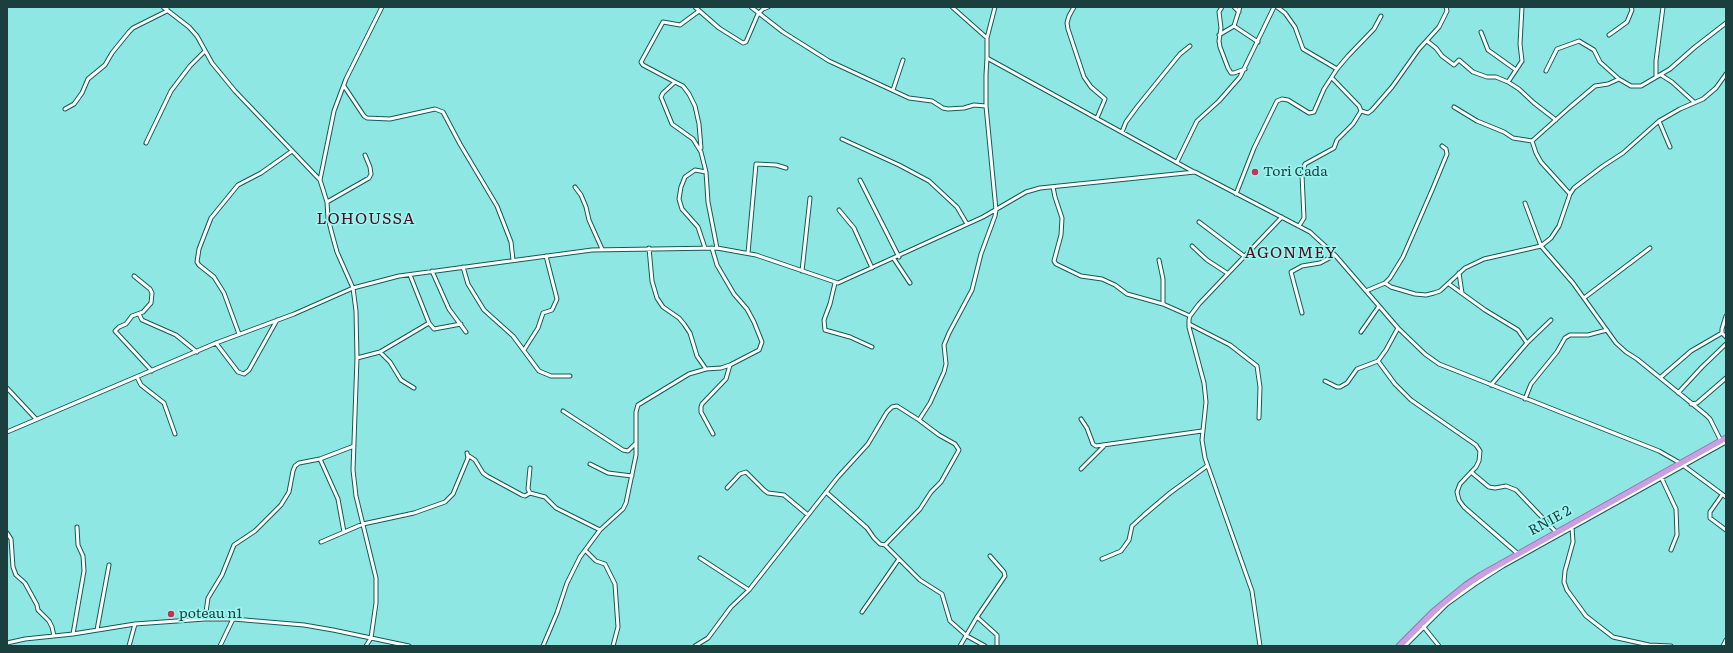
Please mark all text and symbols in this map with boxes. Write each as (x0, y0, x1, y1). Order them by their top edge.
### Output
place label: Tori Cada (1263, 164, 1328, 180)
marker: Tori Cada (1250, 167, 1260, 177)
district label: LOHOUSSA (316, 209, 416, 229)
district label: AGONMEY (1244, 243, 1338, 263)
street label: RNIE 2 (1526, 502, 1574, 540)
place label: poteau n1 (179, 606, 242, 622)
marker: poteau n1 (166, 609, 176, 619)

